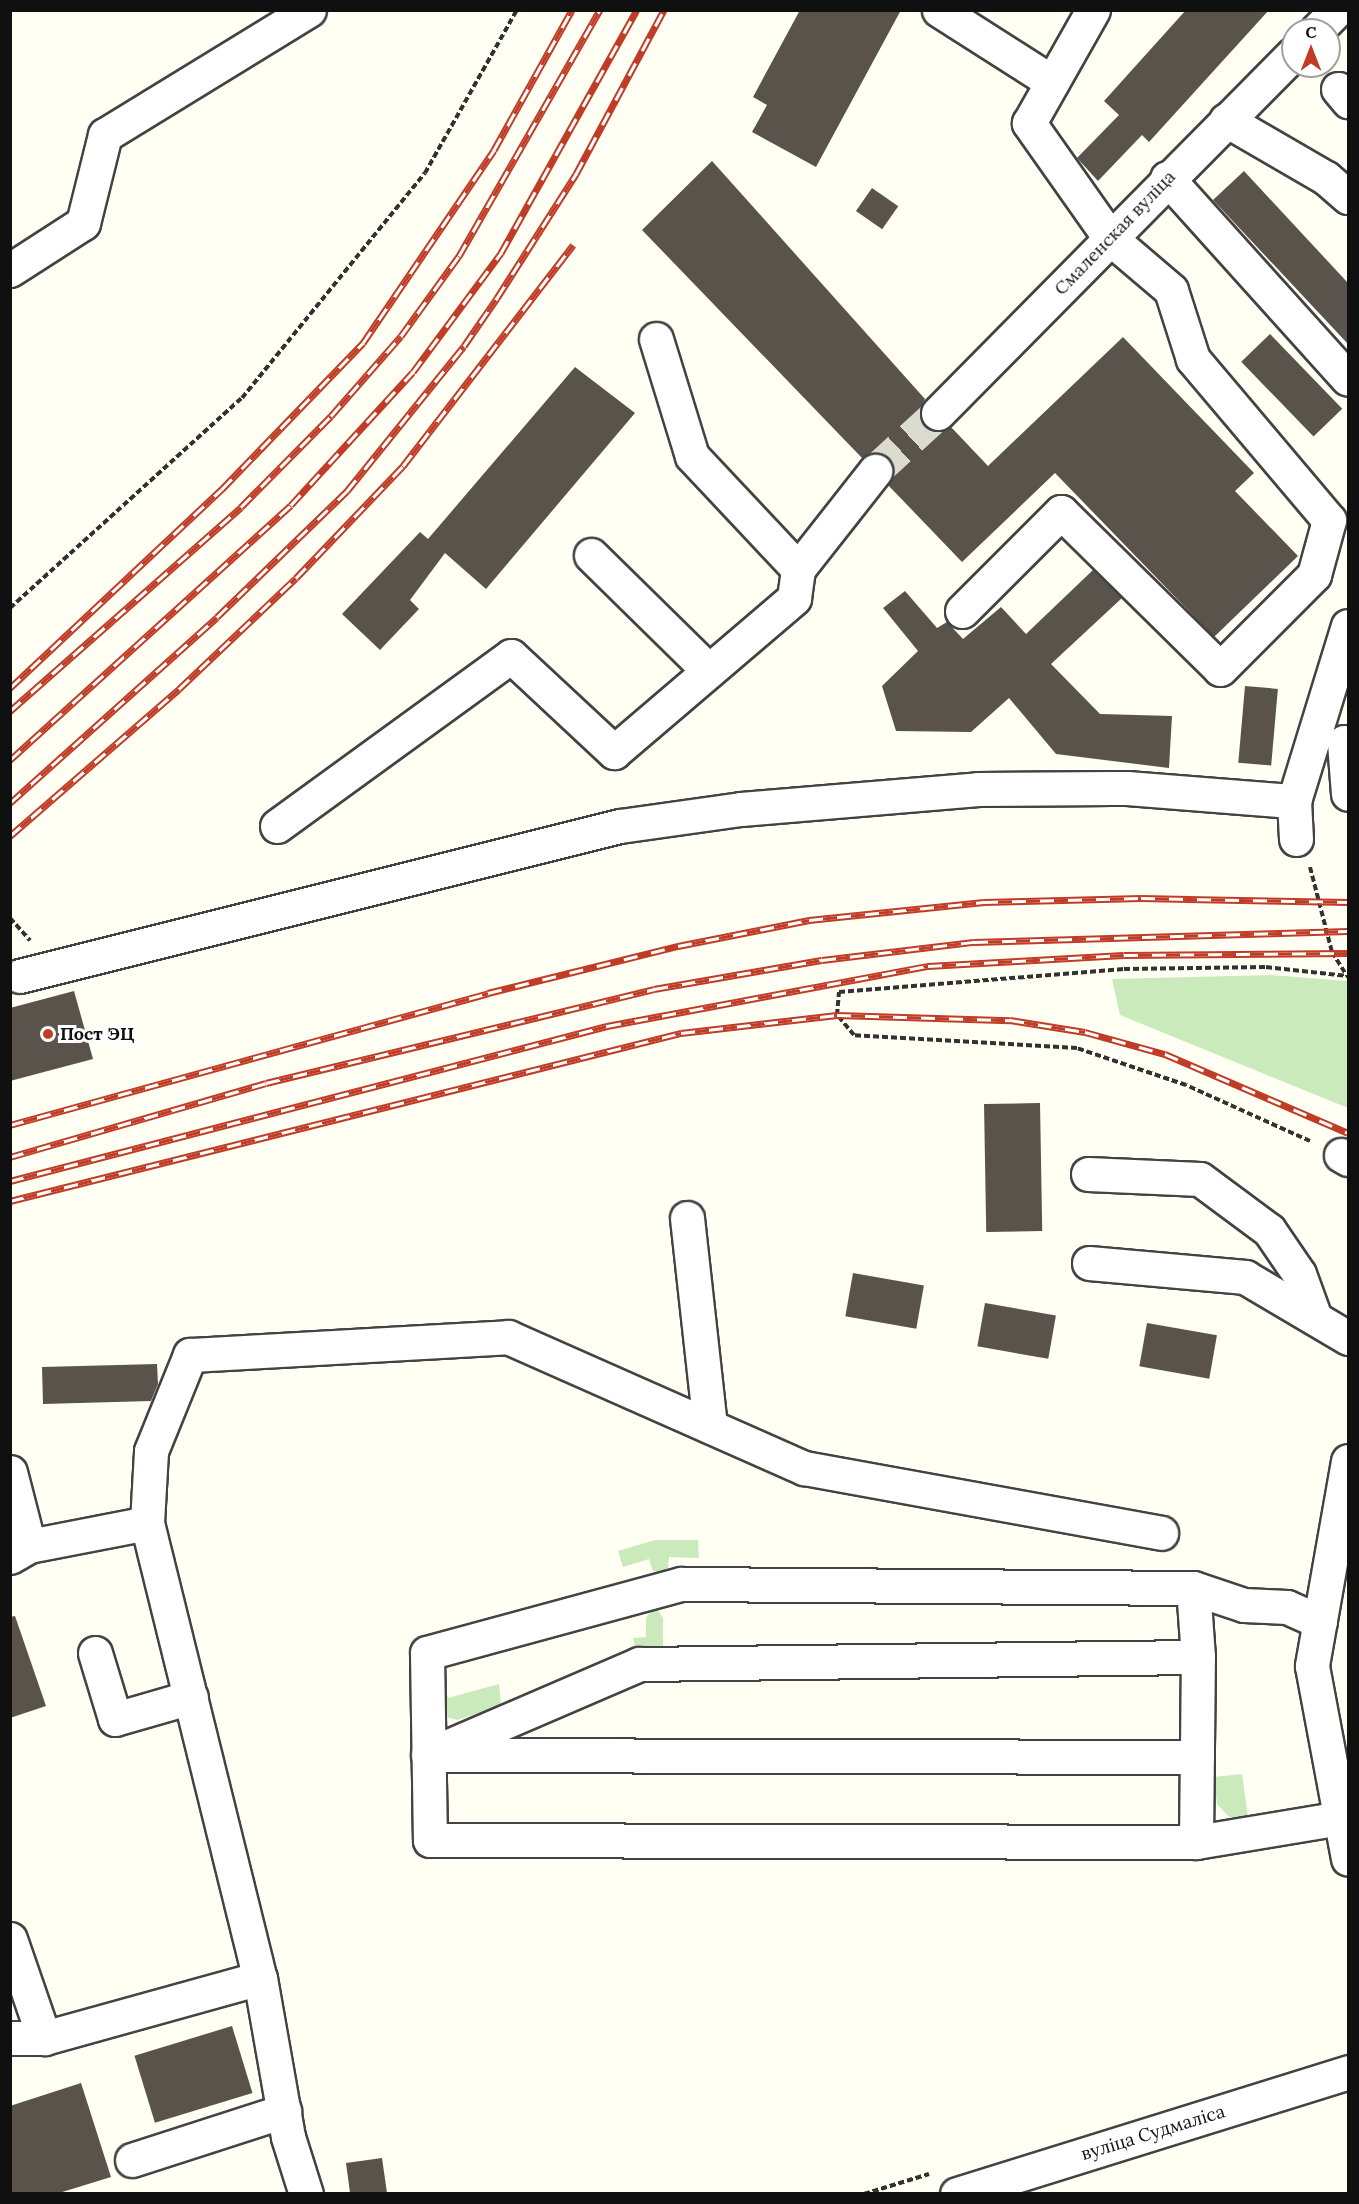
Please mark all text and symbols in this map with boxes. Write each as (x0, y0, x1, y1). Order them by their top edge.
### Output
north arrow (1281, 18, 1341, 78)
text: С (1305, 22, 1317, 42)
street label: Смаленская вуліца (1050, 166, 1180, 300)
place label: Пост ЭЦ (60, 1023, 134, 1045)
marker: Пост ЭЦ (41, 1027, 55, 1041)
street label: вуліца Судмаліса (1078, 2101, 1228, 2165)

